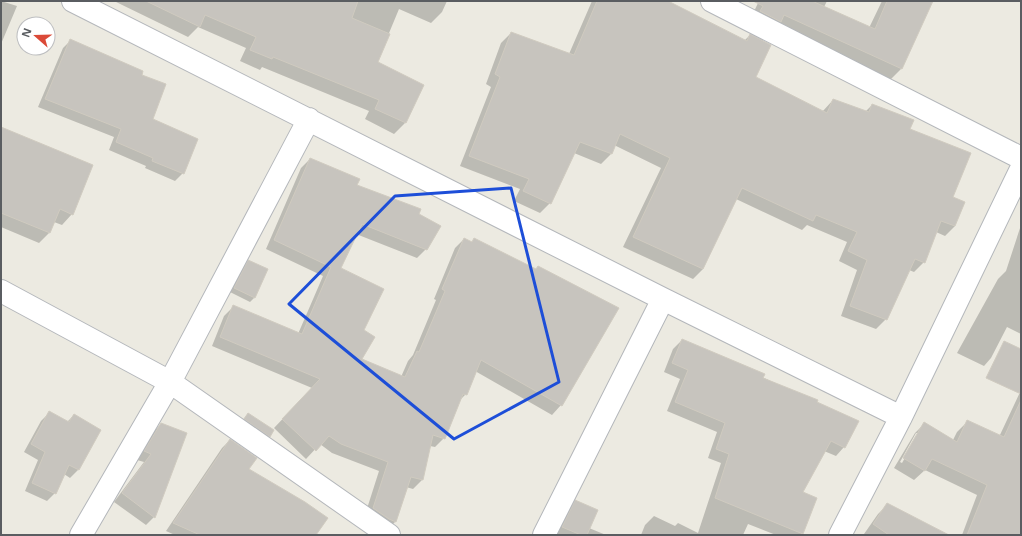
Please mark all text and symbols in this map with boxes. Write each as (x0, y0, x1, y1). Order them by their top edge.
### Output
north arrow (16, 16, 56, 56)
text: N (18, 26, 35, 39)

